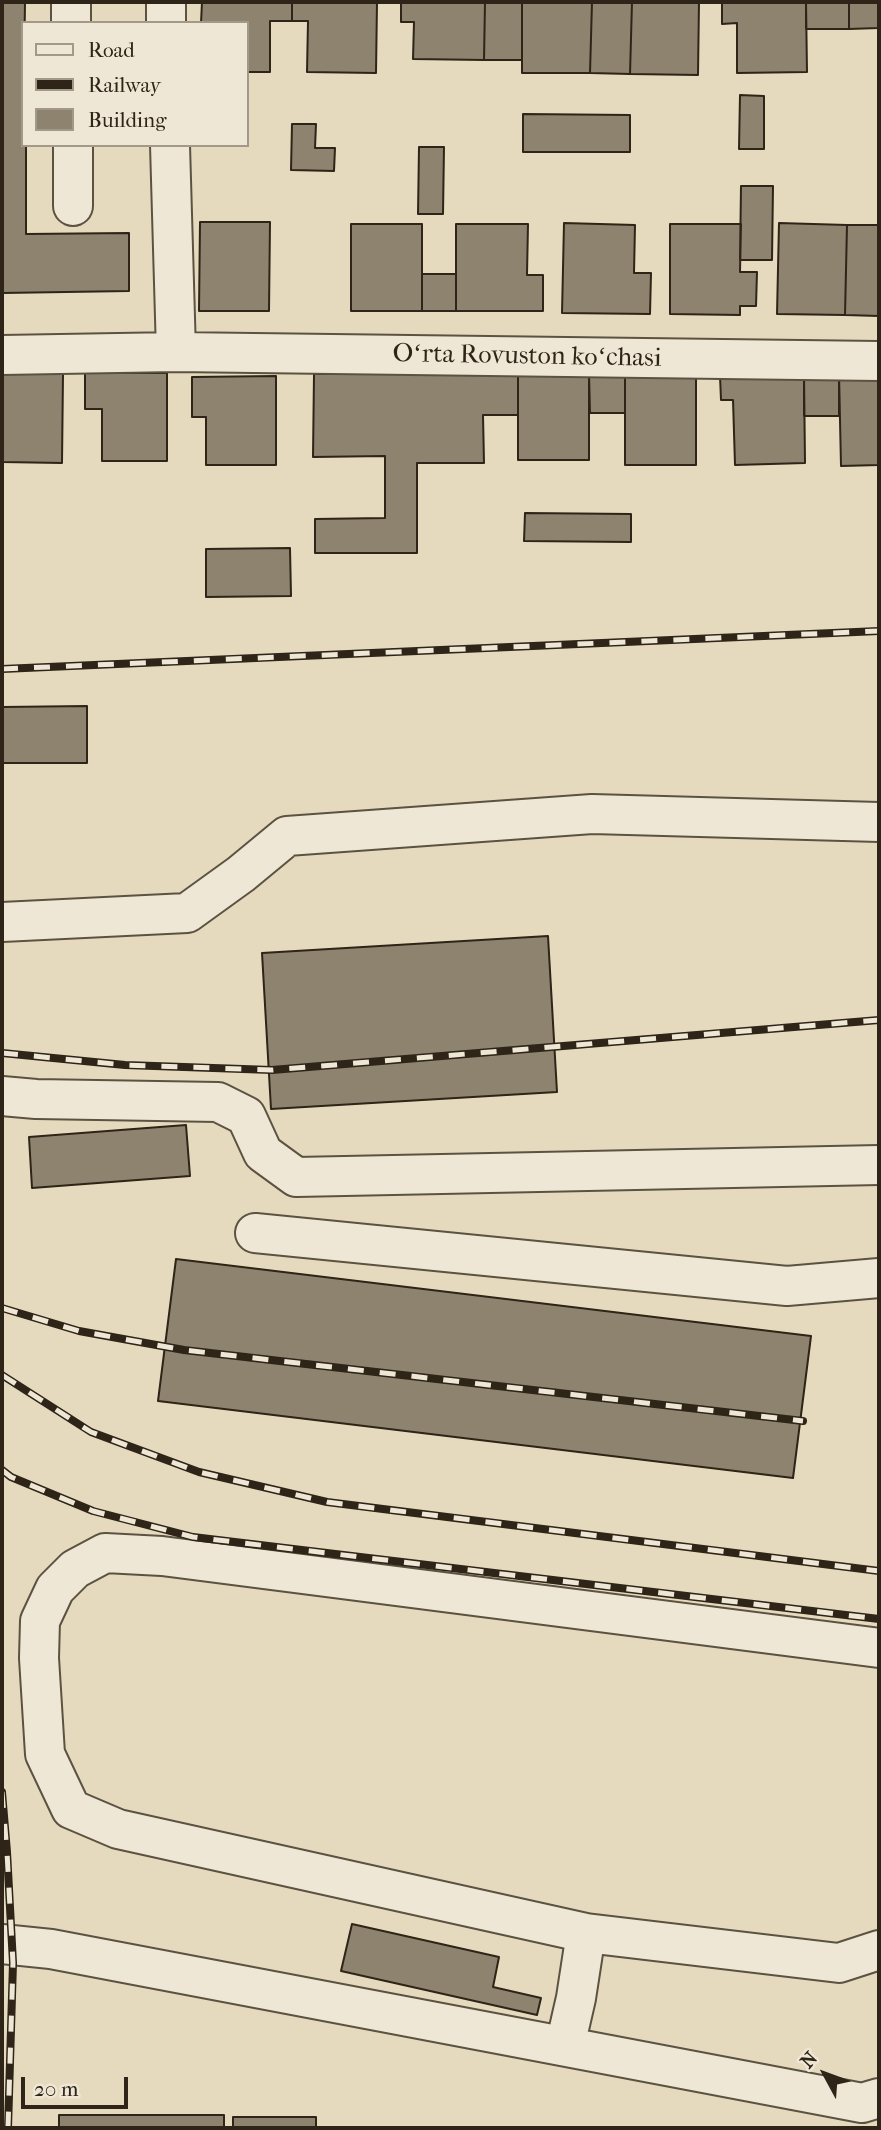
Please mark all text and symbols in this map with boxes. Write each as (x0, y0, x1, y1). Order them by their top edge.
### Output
legend (21, 21, 248, 147)
text: Road (88, 38, 135, 62)
text: Railway (88, 73, 161, 97)
text: Building (88, 108, 166, 132)
street label: Oʻrta Rovuston koʻchasi (392, 339, 662, 375)
north arrow (790, 2039, 860, 2109)
text: N (796, 2048, 822, 2073)
scale bar (24, 2064, 131, 2108)
text: 20 m (34, 2077, 78, 2101)

